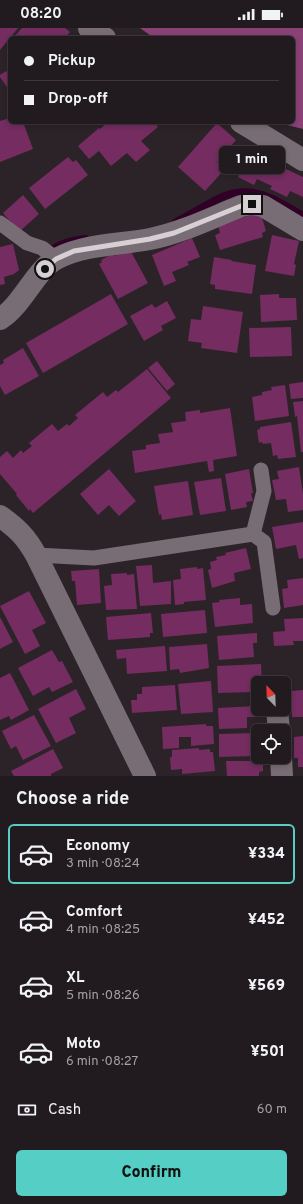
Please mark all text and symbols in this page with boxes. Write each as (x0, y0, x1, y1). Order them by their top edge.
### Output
text: 08:20 (20, 5, 62, 24)
text: Pickup (48, 52, 96, 71)
text: Drop-off (48, 90, 108, 109)
callout: 1 min (219, 146, 285, 174)
text: 1 min (236, 152, 268, 168)
route end (243, 195, 261, 213)
route start (36, 260, 54, 278)
north arrow (251, 676, 291, 716)
map controls (251, 676, 291, 764)
button: locate (251, 724, 291, 764)
text: Choose a ride (16, 788, 129, 811)
icon: car (18, 836, 54, 872)
text: Economy (66, 837, 130, 856)
text: ¥334 (248, 845, 285, 864)
text: 3 min · 08:24 (66, 856, 140, 872)
icon: car (18, 902, 54, 938)
text: Comfort (66, 903, 123, 922)
text: ¥452 (248, 911, 285, 930)
text: 4 min · 08:25 (66, 922, 140, 938)
icon: car (18, 968, 54, 1004)
text: XL (66, 969, 84, 988)
text: ¥569 (248, 977, 285, 996)
text: 5 min · 08:26 (66, 988, 140, 1004)
icon: car (18, 1034, 54, 1070)
text: Moto (66, 1035, 101, 1054)
text: ¥501 (251, 1043, 285, 1062)
text: 6 min · 08:27 (66, 1054, 138, 1070)
icon: cash (16, 1099, 38, 1121)
text: Cash (48, 1101, 81, 1120)
text: 60 m (257, 1102, 287, 1118)
button: Confirm (16, 1150, 287, 1196)

